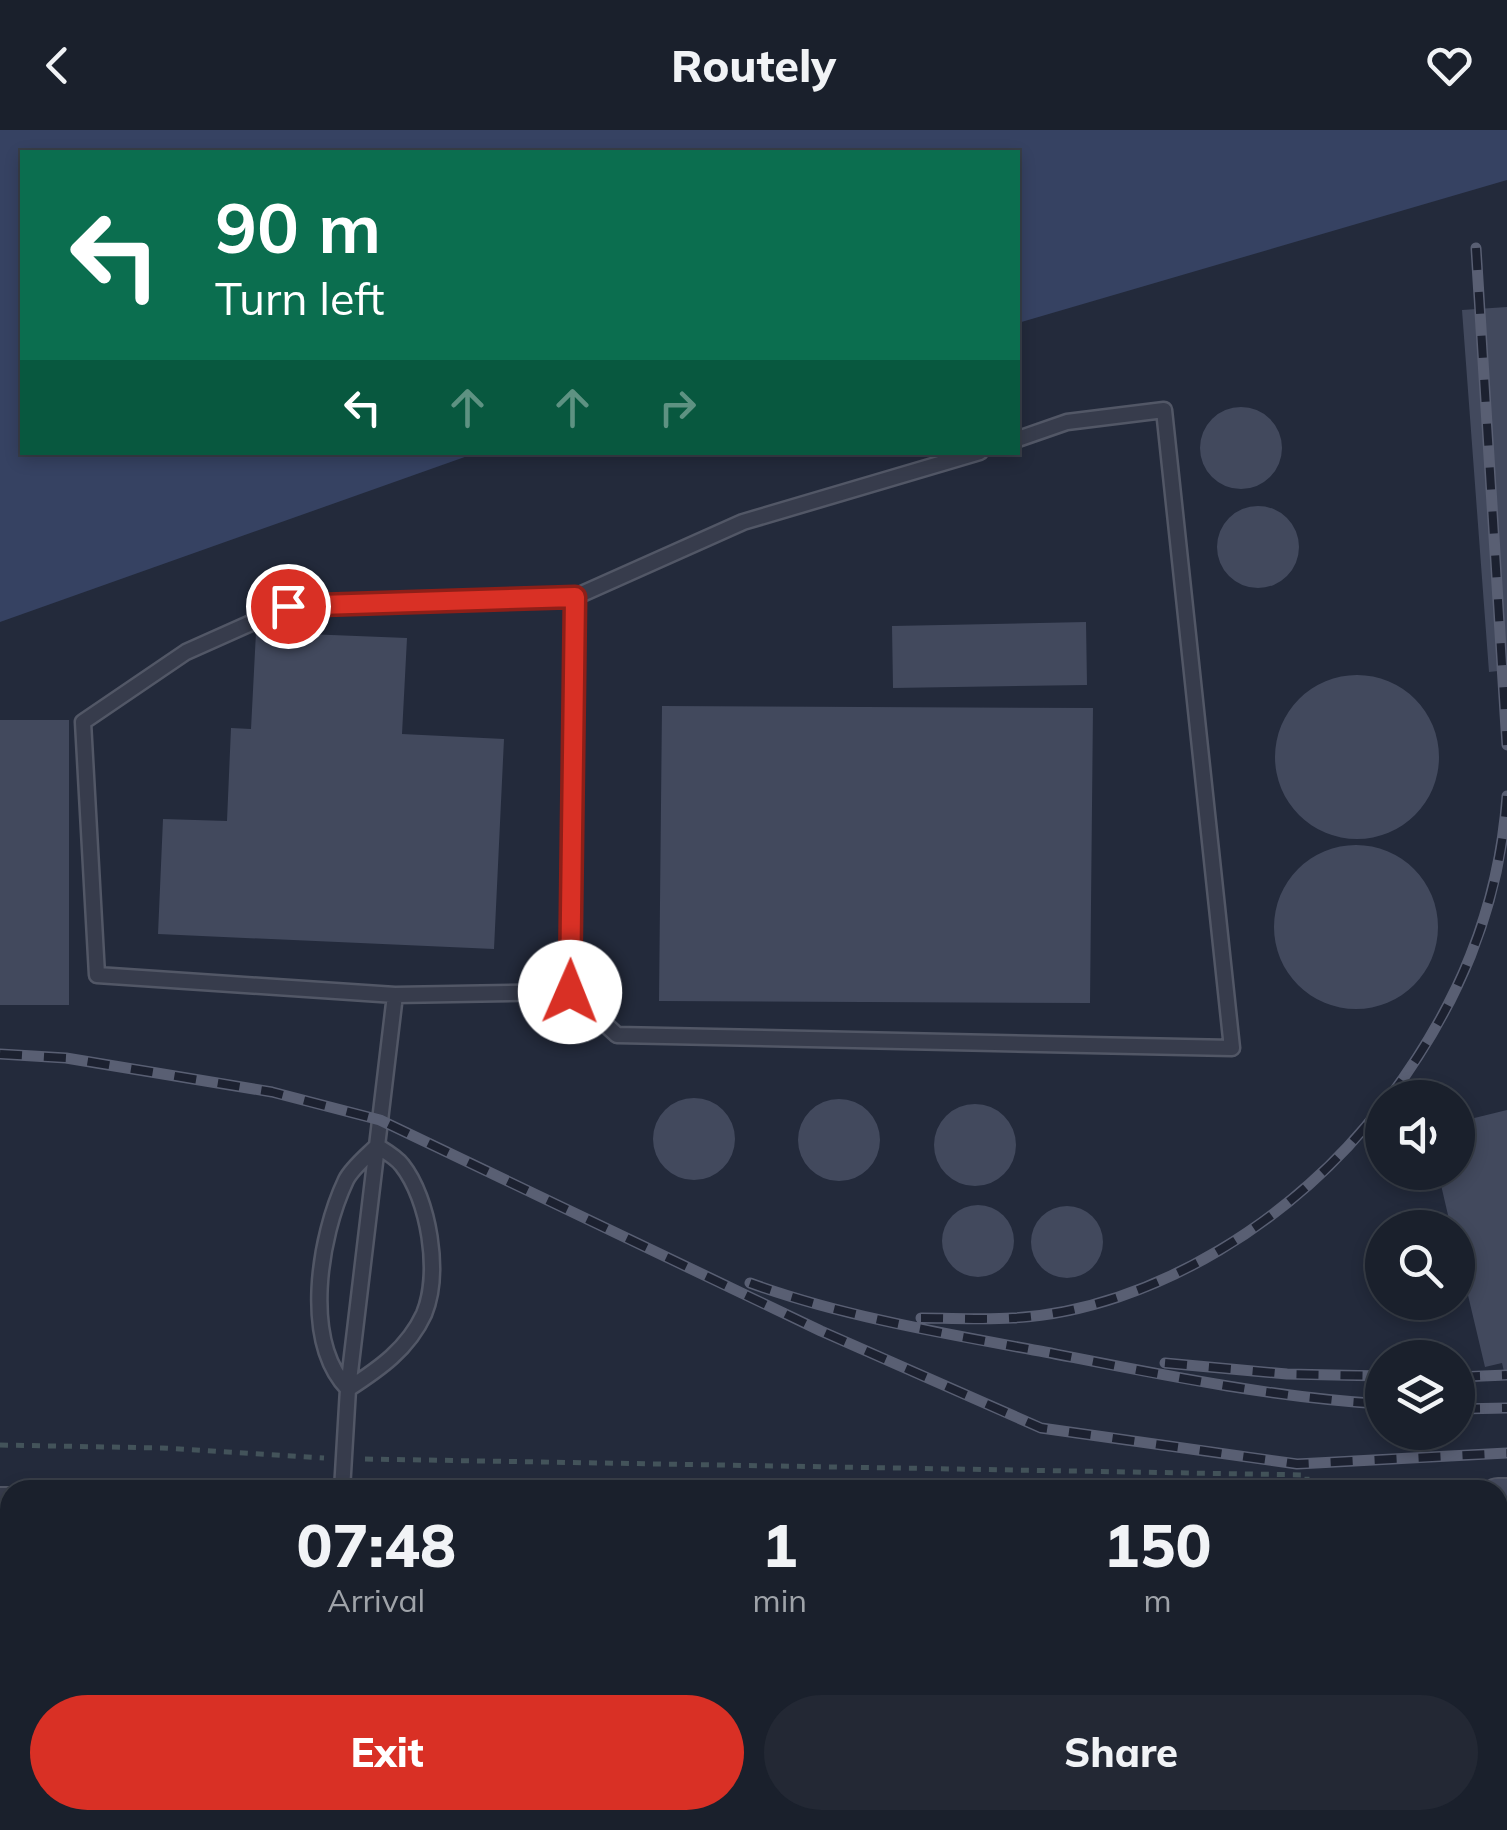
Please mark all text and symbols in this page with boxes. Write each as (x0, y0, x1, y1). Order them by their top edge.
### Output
text: Routely (671, 37, 836, 93)
icon: back (30, 38, 85, 93)
icon: heart (1422, 38, 1477, 93)
text: 90 m (215, 183, 381, 271)
icon: left (50, 190, 180, 320)
text: Turn left (215, 270, 384, 326)
icon: left (335, 380, 390, 435)
icon: ahead (440, 380, 495, 435)
icon: ahead (545, 380, 600, 435)
icon: right (650, 380, 705, 435)
pin (246, 564, 331, 649)
icon: arrive (261, 579, 316, 634)
position arrow (518, 940, 622, 1044)
map controls (1365, 1080, 1475, 1450)
button: sound (1365, 1080, 1475, 1190)
button: search (1365, 1210, 1475, 1320)
button: layers (1365, 1340, 1475, 1450)
text: 07:48 (296, 1507, 456, 1582)
text: 1 (762, 1507, 798, 1582)
text: 150 (1103, 1507, 1211, 1582)
text: Arrival (327, 1580, 425, 1620)
text: min (753, 1580, 807, 1620)
text: m (1143, 1580, 1172, 1620)
button: Exit (30, 1695, 744, 1810)
button: Share (764, 1695, 1478, 1810)

